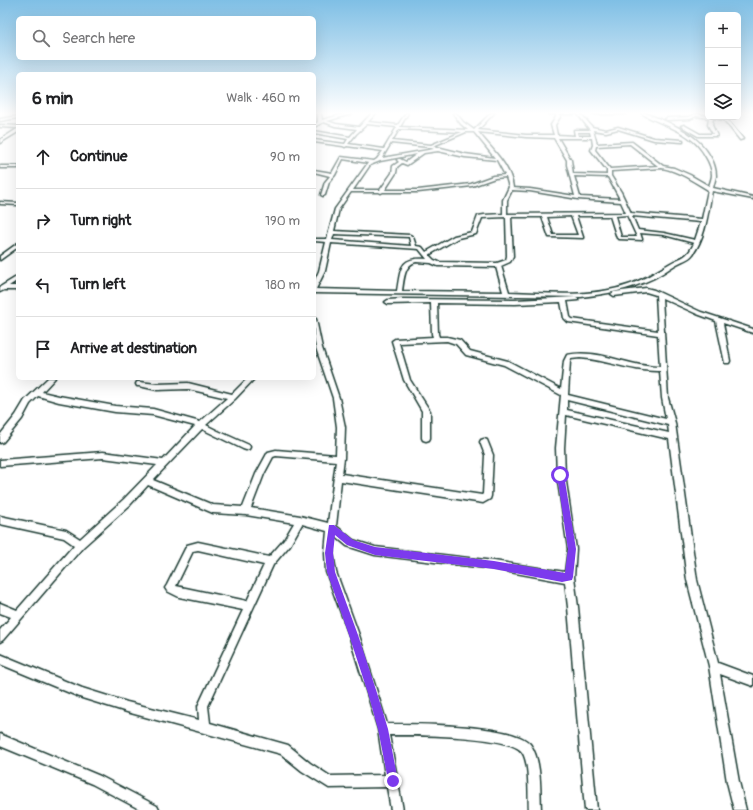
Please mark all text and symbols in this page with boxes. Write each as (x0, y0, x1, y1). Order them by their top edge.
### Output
map controls (705, 12, 741, 120)
button: + (705, 12, 741, 48)
search box (16, 16, 316, 60)
icon: search (30, 27, 52, 49)
text: Search here (62, 29, 135, 48)
button: − (705, 48, 741, 84)
button: layers (705, 84, 741, 120)
text: 6 min (32, 88, 73, 109)
text: Walk · 460 m (226, 90, 300, 106)
icon: ahead (32, 146, 54, 168)
text: Continue (70, 147, 128, 166)
text: 90 m (270, 149, 300, 165)
icon: right (32, 210, 54, 232)
text: Turn right (70, 211, 131, 230)
text: 190 m (265, 213, 300, 229)
icon: left (32, 274, 54, 296)
text: Turn left (70, 275, 126, 294)
text: 180 m (265, 277, 300, 293)
icon: arrive (32, 338, 54, 360)
text: Arrive at destination (70, 339, 197, 358)
route start (551, 466, 569, 484)
route end (384, 772, 402, 790)

